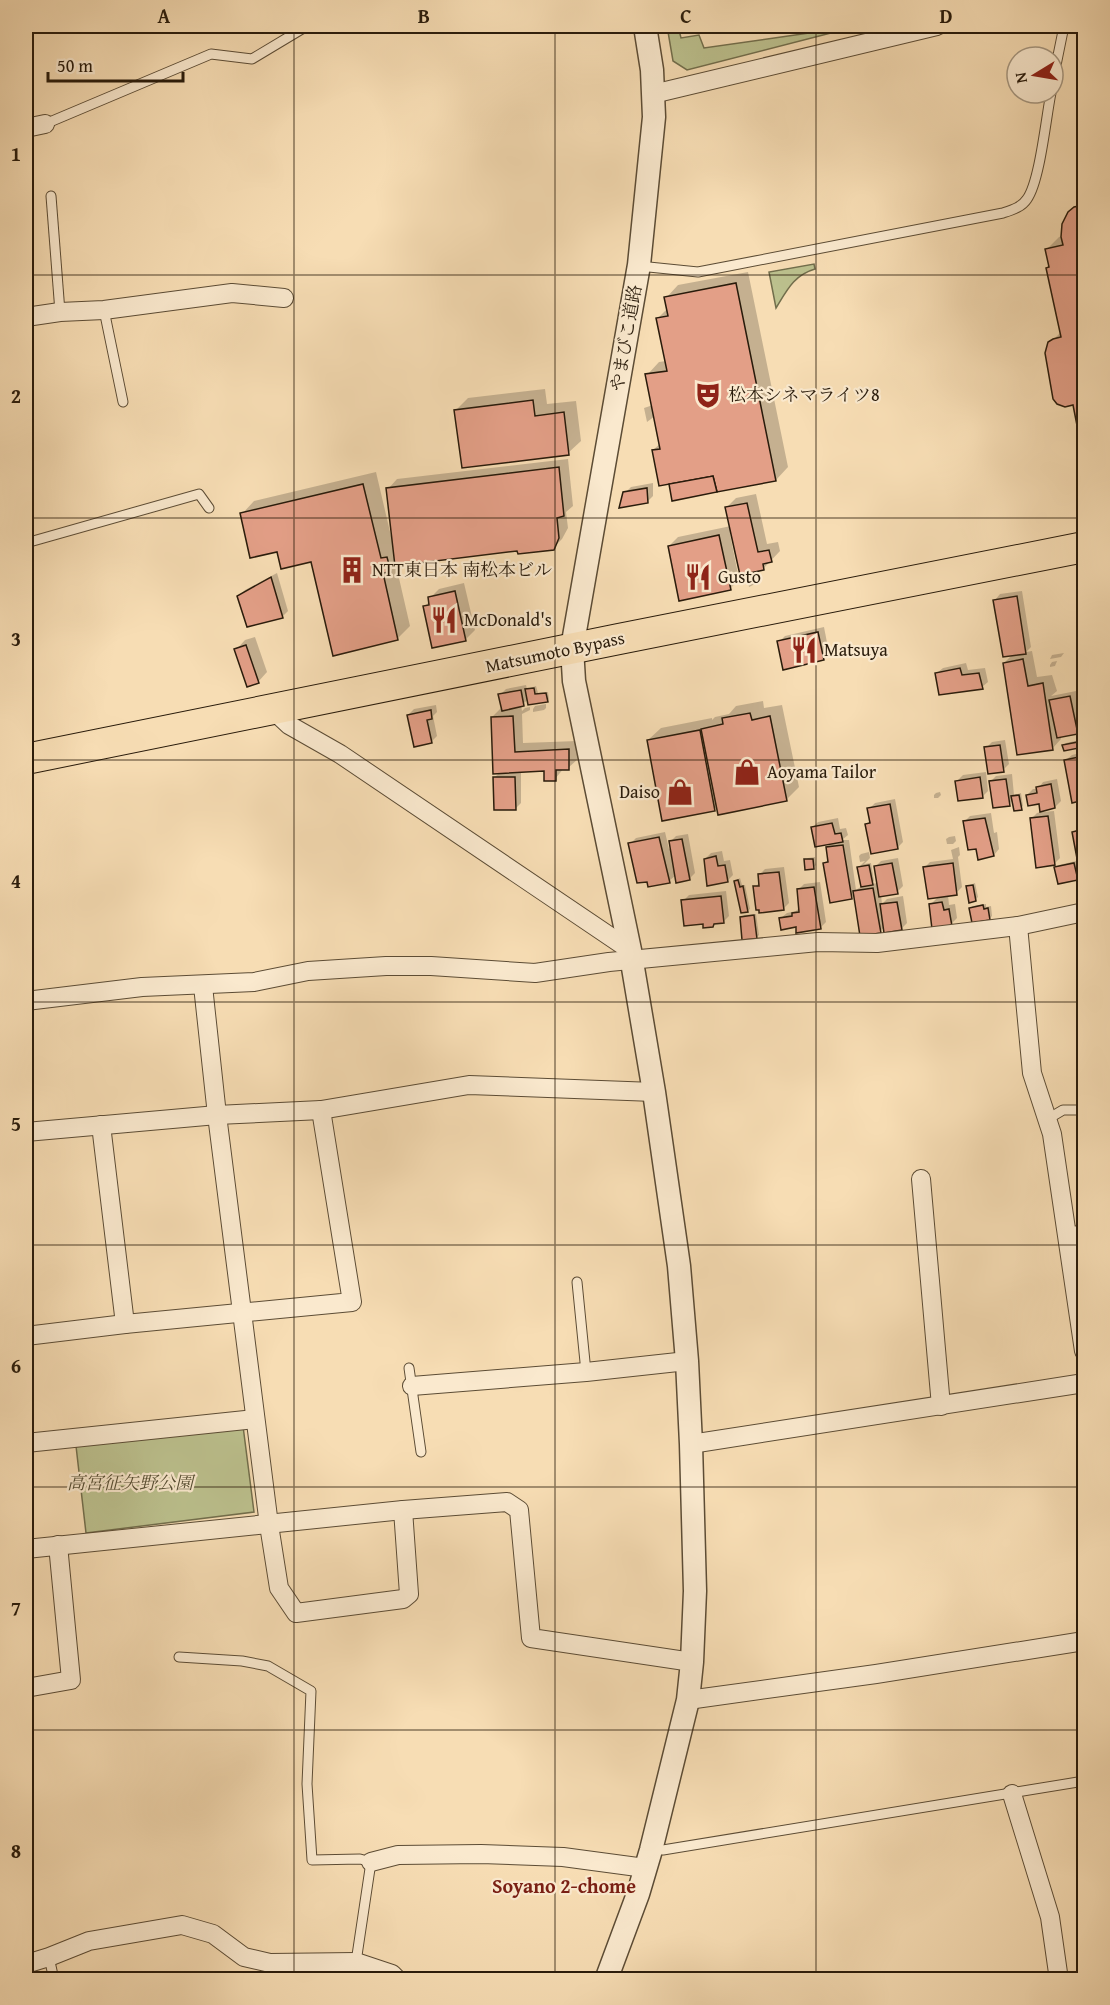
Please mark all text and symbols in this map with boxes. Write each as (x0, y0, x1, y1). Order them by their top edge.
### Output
text: A (158, 1, 171, 30)
text: B (418, 1, 430, 30)
text: C (680, 1, 692, 30)
text: D (939, 1, 953, 30)
scale bar (48, 45, 183, 83)
north arrow (1005, 45, 1065, 105)
text: 50 m (57, 52, 93, 79)
text: N (1007, 70, 1033, 85)
text: 1 (11, 139, 21, 168)
street label: やまびこ道路 (603, 282, 648, 393)
theatre icon: 松本シネマライツ8 (693, 380, 723, 410)
text: 2 (11, 381, 21, 410)
place label: 松本シネマライツ8 (728, 381, 880, 408)
building icon: NTT東日本 南松本ビル (337, 555, 367, 585)
place label: NTT東日本 南松本ビル (372, 556, 552, 583)
restaurant icon: Gusto (683, 562, 713, 592)
place label: Gusto (718, 563, 761, 590)
restaurant icon: McDonald's (429, 605, 459, 635)
place label: McDonald's (464, 606, 552, 633)
text: 3 (11, 624, 21, 653)
street label: Matsumoto Bypass (483, 624, 627, 679)
restaurant icon: Matsuya (789, 635, 819, 665)
place label: Matsuya (824, 636, 888, 663)
shop icon: Aoyama Tailor (732, 757, 762, 787)
place label: Aoyama Tailor (767, 758, 877, 785)
shop icon: Daiso (665, 777, 695, 807)
place label: Daiso (619, 778, 660, 805)
text: 4 (11, 866, 21, 895)
text: 5 (11, 1109, 21, 1138)
text: 6 (11, 1351, 21, 1380)
park label: 高宮征矢野公園 (67, 1469, 196, 1496)
text: 7 (11, 1593, 21, 1622)
text: 8 (11, 1836, 21, 1865)
district label: Soyano 2-chome (492, 1871, 636, 1900)

